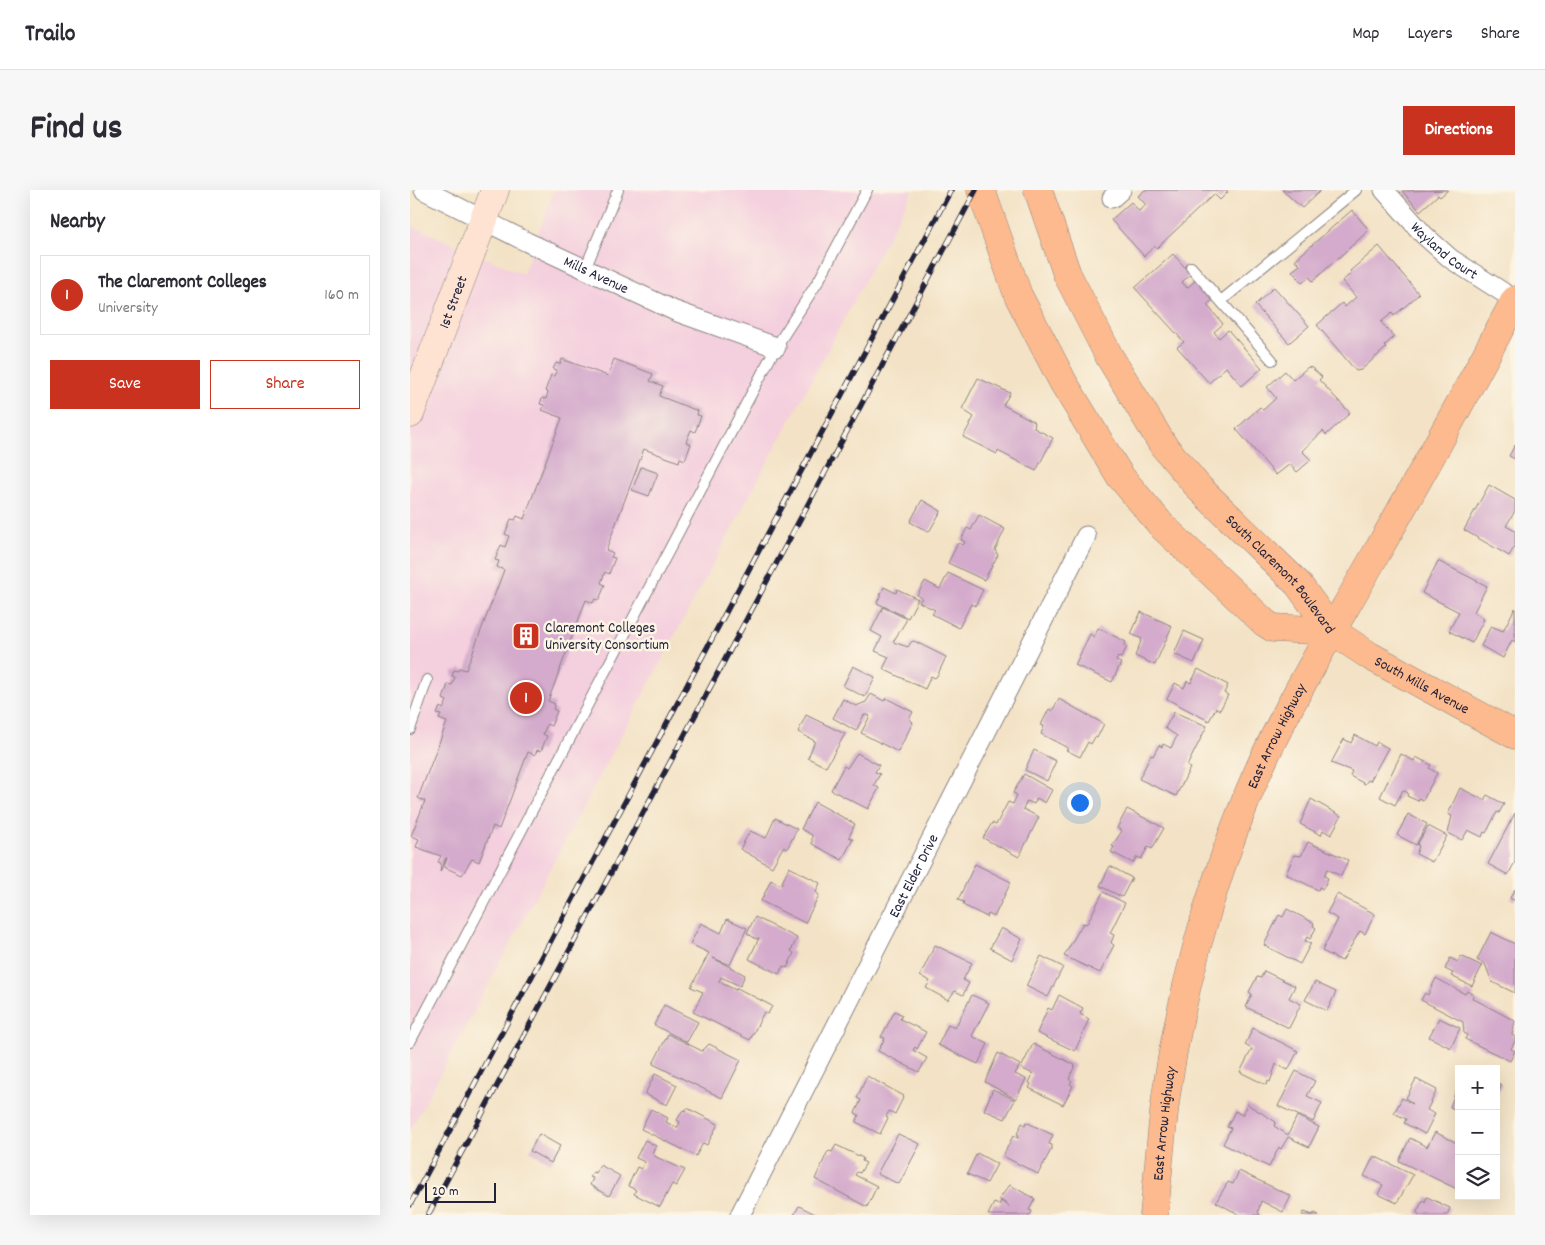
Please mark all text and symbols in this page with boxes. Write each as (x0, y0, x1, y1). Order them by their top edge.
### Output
text: Trailo (25, 18, 76, 52)
text: Map (1352, 22, 1379, 47)
text: Layers (1407, 22, 1453, 47)
text: Share (1481, 22, 1520, 47)
text: Find us (30, 105, 122, 155)
button: Directions (1403, 106, 1515, 155)
text: Nearby (50, 208, 105, 238)
street label: Wayland Court (1404, 218, 1482, 287)
street label: Mills Avenue (559, 252, 632, 301)
text: The Claremont Colleges (98, 270, 267, 297)
street label: 1st Street (434, 272, 475, 332)
text: 1 (65, 284, 69, 307)
text: 160 m (324, 284, 359, 307)
text: University (98, 297, 158, 320)
button: Save (50, 360, 200, 409)
button: Share (210, 360, 360, 409)
street label: South Claremont Boulevard (1220, 510, 1340, 639)
place label: Claremont Colleges University Consortium (545, 618, 669, 657)
building icon: Claremont Colleges University Consortium (511, 621, 541, 651)
street label: South Mills Avenue (1370, 651, 1473, 721)
pin: 1 (510, 679, 542, 717)
street label: East Arrow Highway (1243, 679, 1314, 793)
your location (1067, 790, 1093, 816)
street label: East Elder Drive (884, 830, 945, 922)
street label: East Arrow Highway (1148, 1064, 1184, 1182)
map controls (1455, 1065, 1500, 1200)
button: + (1455, 1065, 1500, 1110)
button: − (1455, 1110, 1500, 1155)
button: layers (1455, 1155, 1500, 1200)
scale bar (425, 1180, 496, 1203)
text: 20 m (432, 1182, 459, 1202)

